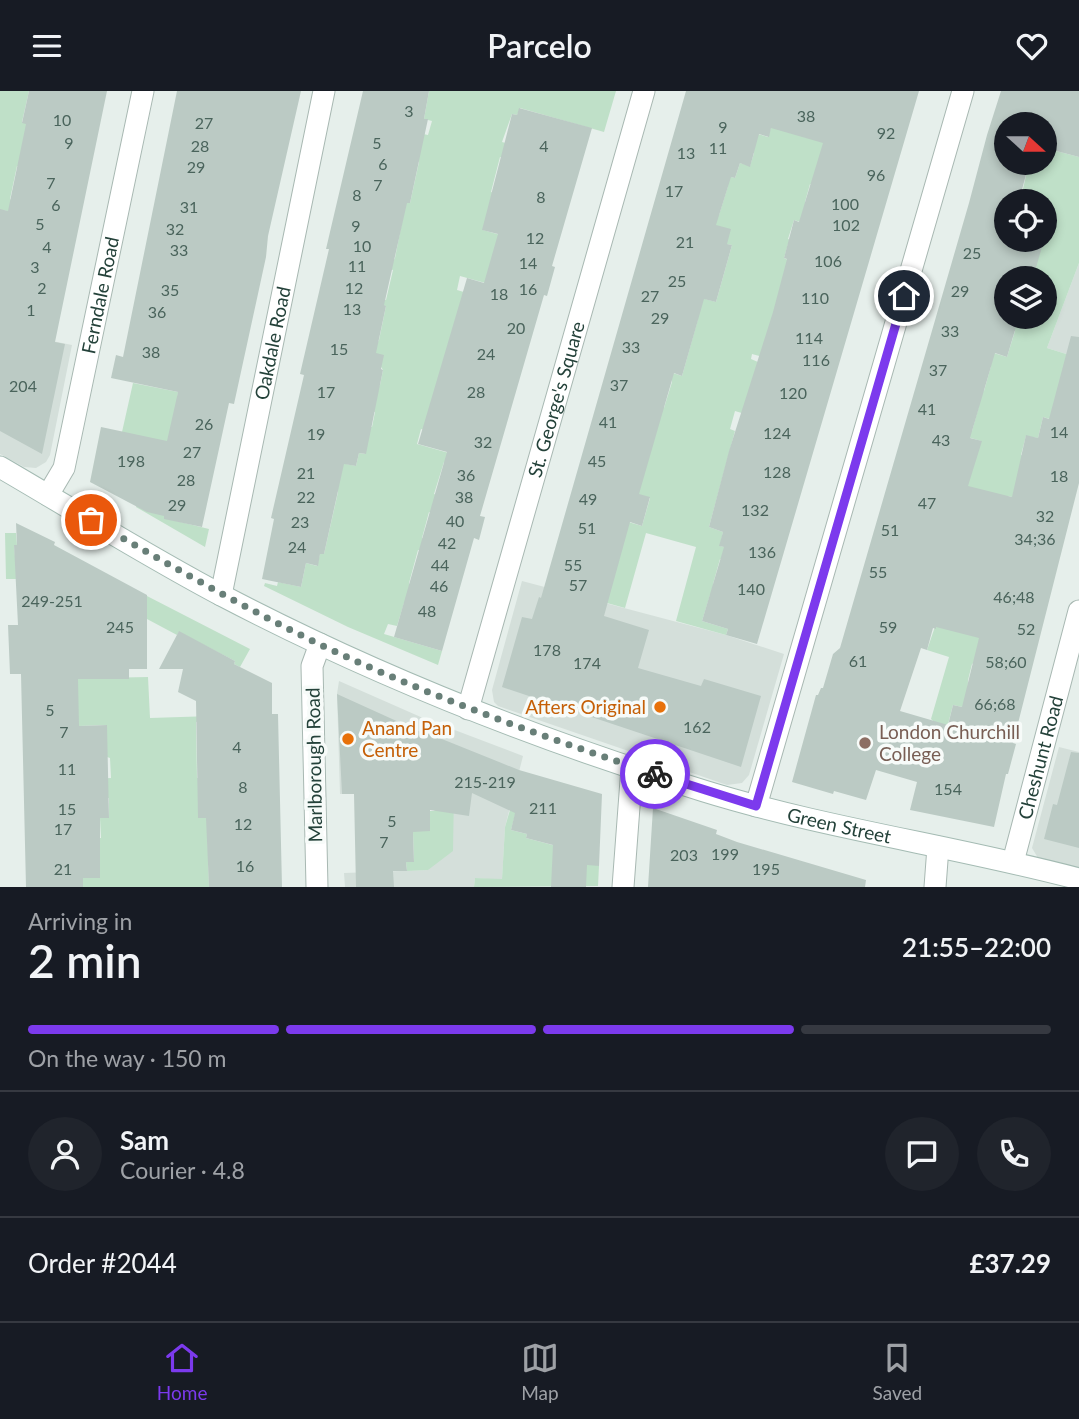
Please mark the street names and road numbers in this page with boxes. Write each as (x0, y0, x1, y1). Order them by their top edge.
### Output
street label: Ferndale Road (76, 234, 123, 356)
street label: Oakdale Road (249, 284, 295, 402)
street label: St. George's Square (523, 319, 589, 480)
street label: Marlborough Road (301, 687, 326, 843)
street label: Cheshunt Road (1013, 693, 1067, 822)
street label: Green Street (785, 802, 894, 848)

